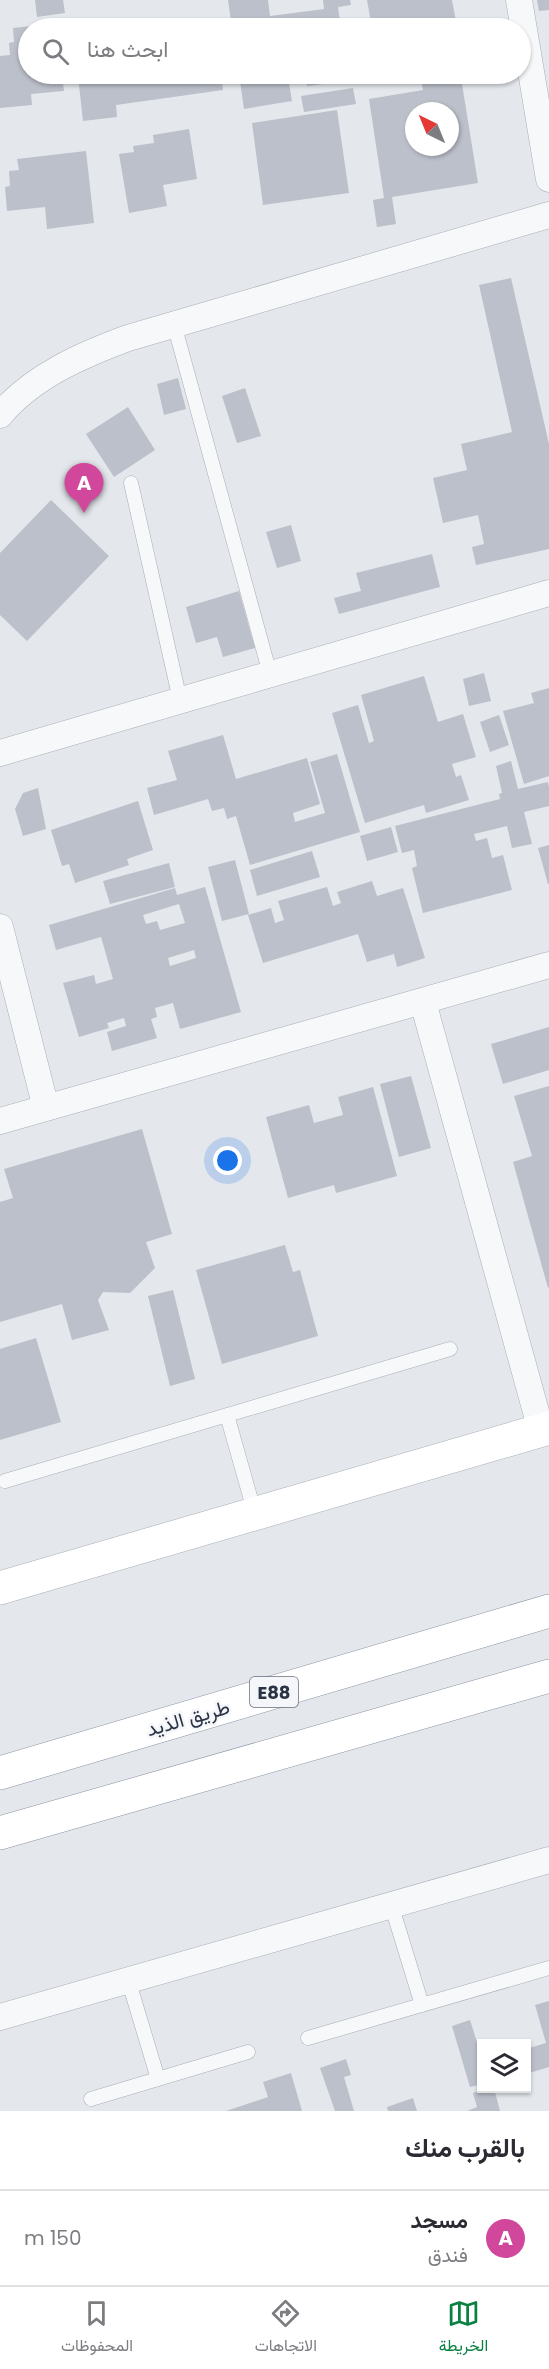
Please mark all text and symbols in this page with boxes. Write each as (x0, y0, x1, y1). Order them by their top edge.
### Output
search box (18, 18, 531, 84)
text: ابحث هنا (87, 34, 168, 65)
icon: search (39, 35, 72, 68)
north arrow (405, 102, 459, 156)
pin: A (64, 464, 104, 513)
your location (213, 1146, 242, 1175)
road number: E88 (250, 1677, 298, 1707)
street label: طريق الذيد (143, 1693, 233, 1743)
map controls (477, 2039, 531, 2093)
button: layers (477, 2039, 531, 2093)
text: بالقرب منك (405, 2130, 525, 2166)
text: مسجد (411, 2205, 468, 2236)
text: 150 m (24, 2224, 81, 2252)
text: A (498, 2224, 513, 2252)
text: فندق (428, 2241, 468, 2269)
tab: المحفوظات (61, 2297, 133, 2360)
tab: الاتجاهات (255, 2297, 317, 2360)
tab: الخريطة (439, 2297, 488, 2360)

